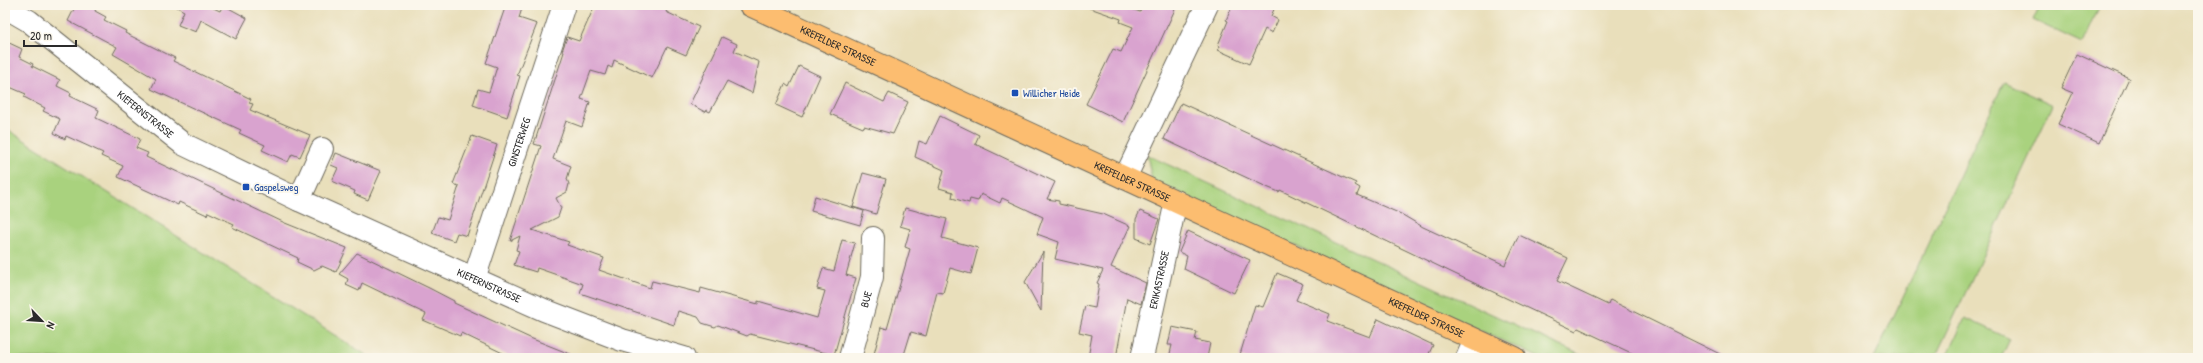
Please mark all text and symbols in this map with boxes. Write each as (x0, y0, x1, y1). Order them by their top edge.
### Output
scale bar (24, 22, 76, 48)
street label: KREFELDER STRASSE (798, 22, 878, 69)
text: 20 m (30, 27, 52, 44)
place label: Willicher Heide (1023, 86, 1081, 100)
street label: KIEFERNSTRASSE (114, 87, 177, 141)
marker: Willicher Heide (1010, 88, 1020, 98)
street label: GINSTERWEG (504, 115, 534, 168)
street label: KREFELDER STRASSE (1092, 158, 1173, 205)
place label: Gaspelsweg (254, 180, 299, 194)
marker: Gaspelsweg (241, 182, 251, 192)
street label: ERIKASTRASSE (1146, 249, 1172, 310)
street label: KIEFERNSTRASSE (455, 265, 523, 306)
street label: BUE (857, 289, 875, 309)
street label: KREFELDER STRASSE (1386, 294, 1467, 341)
north arrow (22, 301, 62, 341)
text: N (43, 320, 59, 331)

